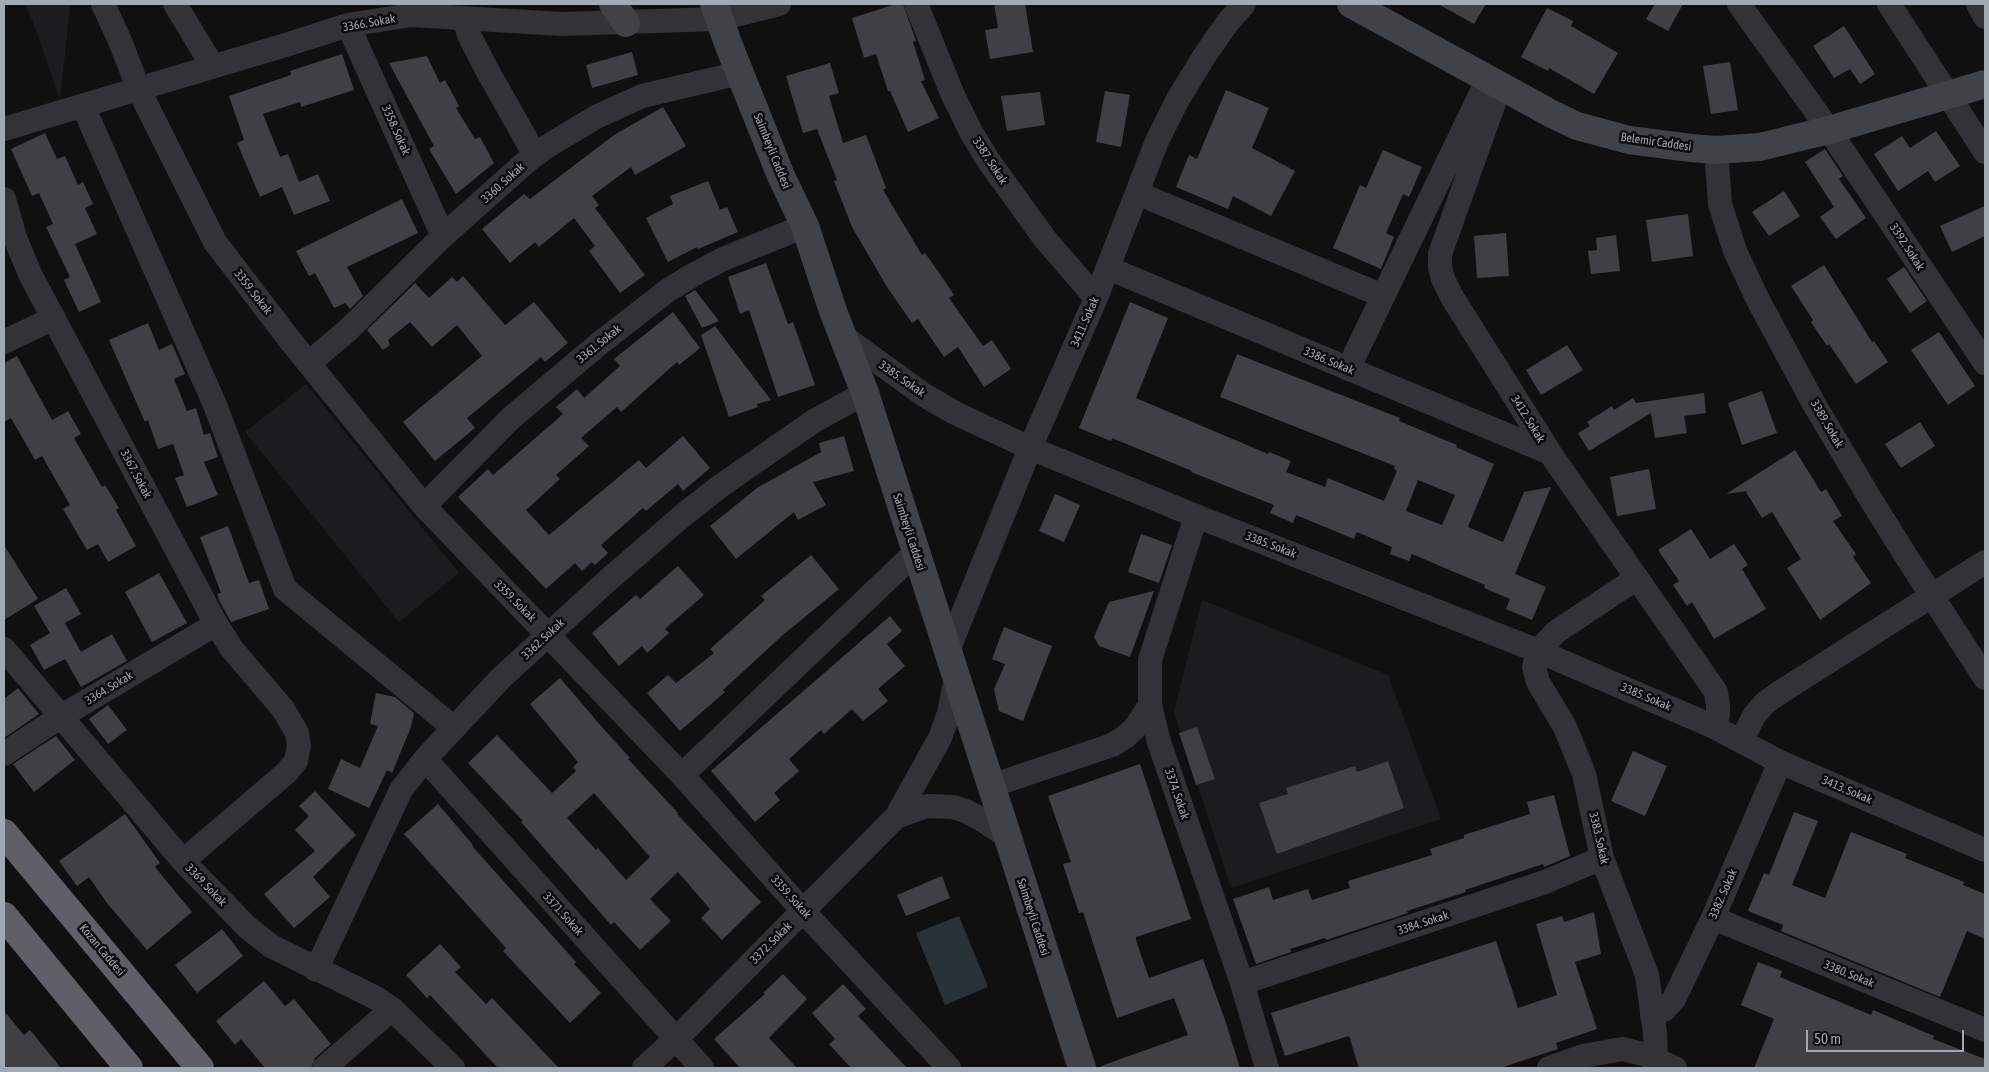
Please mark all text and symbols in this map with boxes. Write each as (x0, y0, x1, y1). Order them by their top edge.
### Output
street label: 3366. Sokak (342, 11, 396, 35)
street label: 3358. Sokak (379, 103, 413, 157)
street label: Saimbeyli Caddesi (750, 111, 794, 191)
street label: Belemir Caddesi (1620, 130, 1692, 154)
street label: 3387. Sokak (969, 135, 1011, 187)
street label: 3360. Sokak (478, 160, 528, 206)
street label: 3392. Sokak (1886, 221, 1928, 273)
street label: 3359. Sokak (231, 267, 275, 317)
street label: 3411. Sokak (1068, 295, 1102, 349)
street label: 3361. Sokak (574, 322, 624, 366)
street label: 3386. Sokak (1302, 344, 1356, 378)
street label: 3385. Sokak (876, 358, 928, 400)
street label: 3412. Sokak (1508, 393, 1548, 445)
street label: 3389. Sokak (1807, 397, 1847, 451)
street label: 3367. Sokak (117, 447, 155, 501)
street label: Saimbeyli Caddesi (890, 492, 928, 572)
street label: 3385. Sokak (1244, 529, 1298, 561)
street label: 3359. Sokak (491, 577, 539, 625)
street label: 3362. Sokak (519, 616, 567, 662)
street label: 3364. Sokak (83, 668, 135, 708)
street label: 3385. Sokak (1619, 680, 1673, 714)
street label: 3374. Sokak (1162, 767, 1192, 821)
street label: 3413. Sokak (1820, 773, 1874, 807)
street label: 3383. Sokak (1586, 810, 1612, 866)
street label: 3369. Sokak (182, 861, 230, 909)
street label: 3382. Sokak (1706, 867, 1740, 921)
street label: 3359. Sokak (768, 872, 814, 922)
street label: Saimbeyli Caddesi (1014, 877, 1052, 957)
street label: 3371. Sokak (540, 889, 586, 939)
street label: 3384. Sokak (1395, 908, 1451, 938)
street label: 3372. Sokak (747, 919, 795, 967)
street label: Kozan Caddesi (76, 921, 128, 979)
street label: 3380. Sokak (1822, 957, 1876, 991)
scale bar (1809, 1020, 1966, 1052)
text: 50 m (1814, 1030, 1841, 1047)

